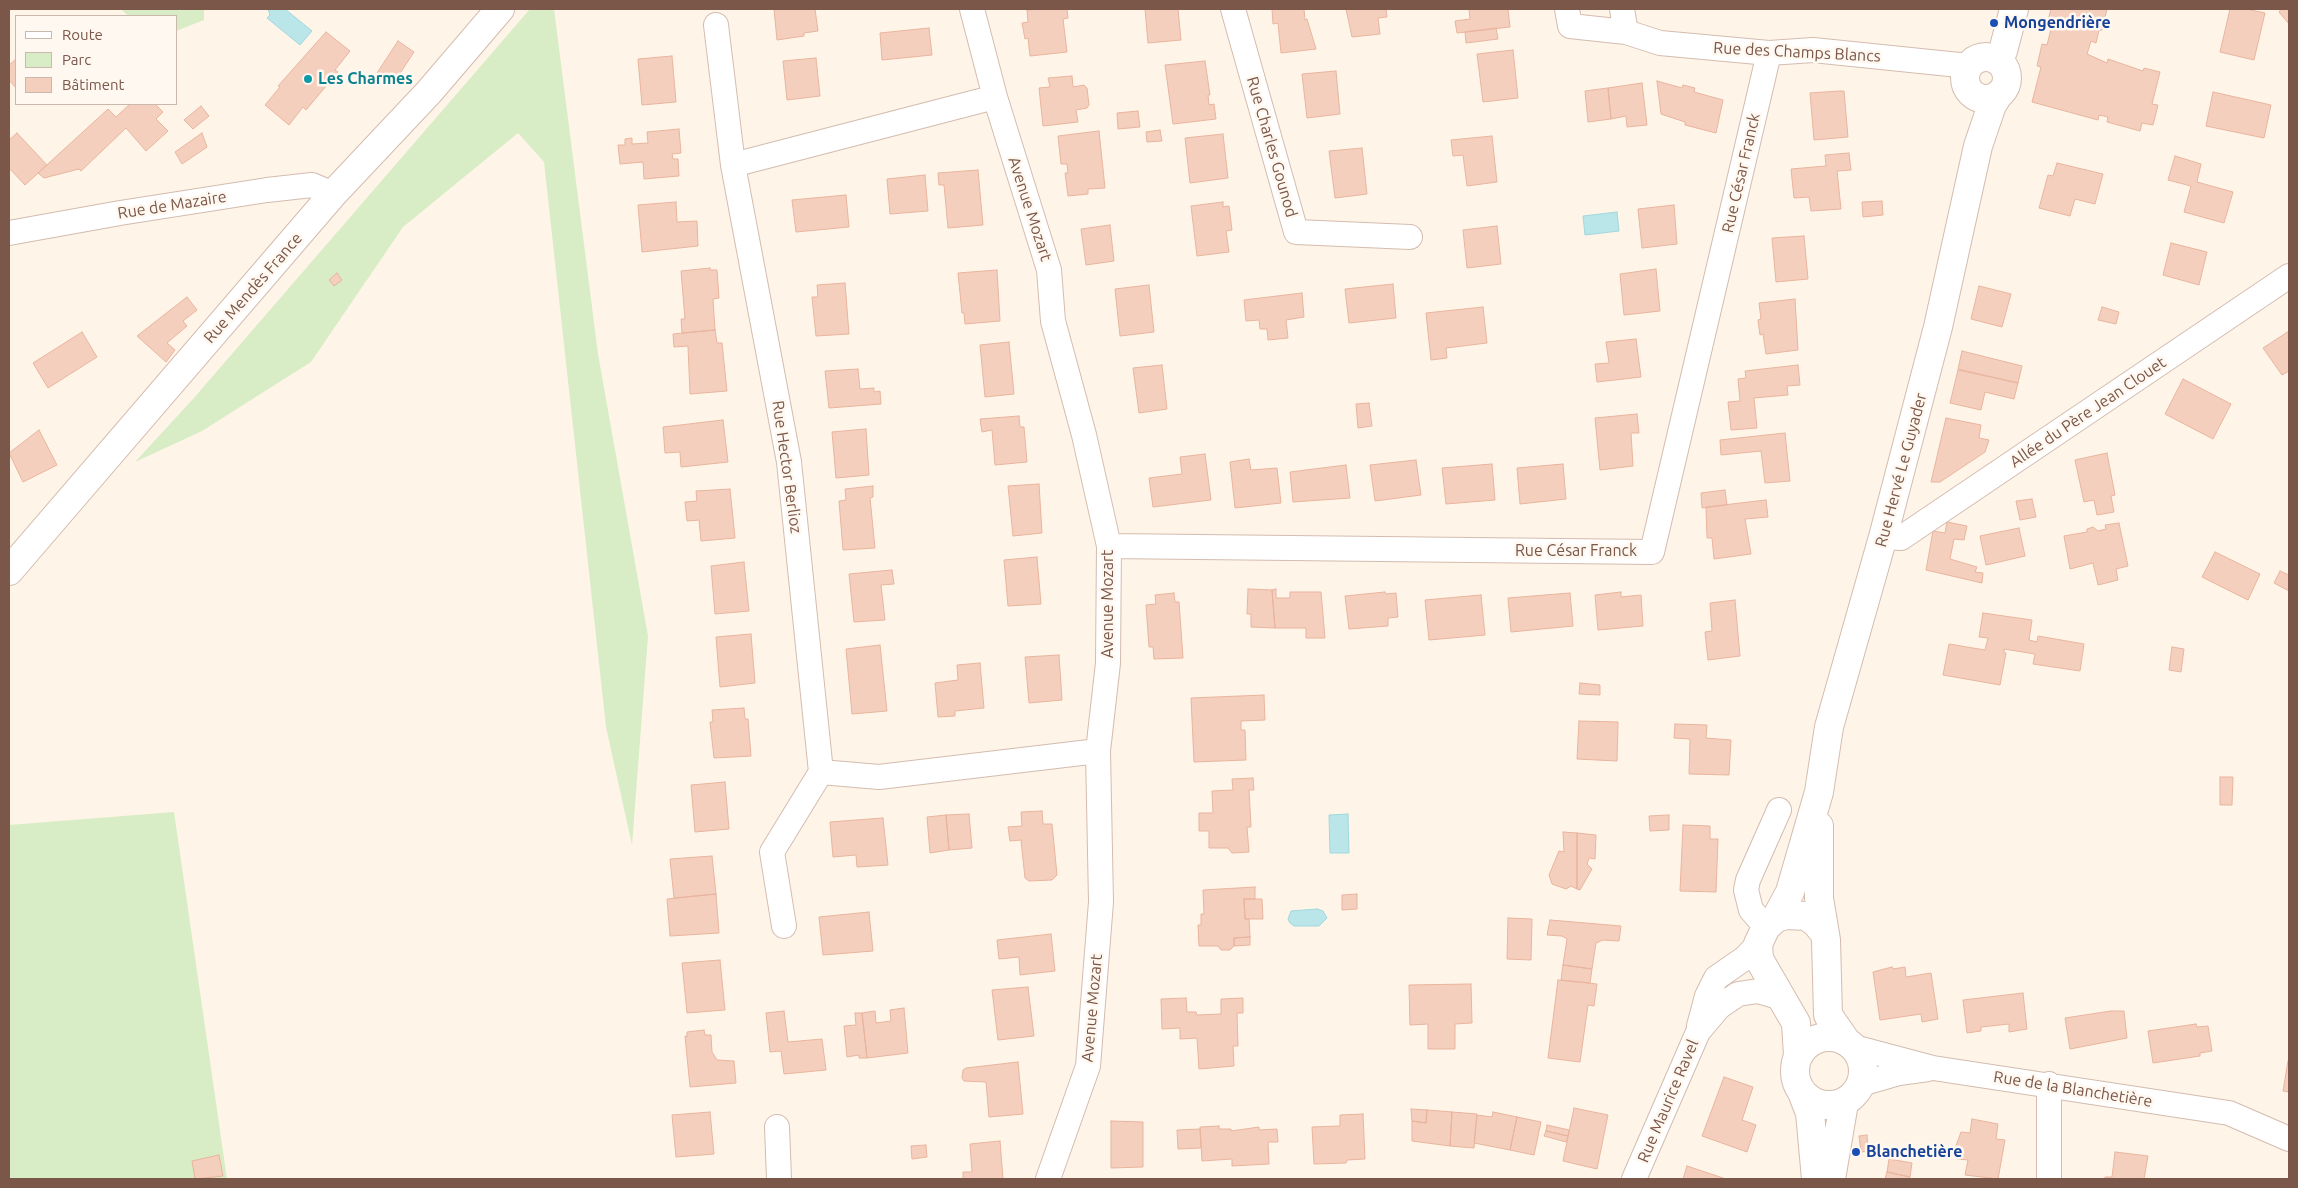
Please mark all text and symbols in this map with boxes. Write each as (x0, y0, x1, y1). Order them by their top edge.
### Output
place label: Mongendrière (2004, 13, 2111, 33)
legend (15, 15, 178, 105)
marker: Mongendrière (1988, 17, 2000, 29)
text: Route (62, 26, 103, 43)
street label: Rue des Champs Blancs (1713, 38, 1881, 66)
text: Parc (62, 51, 91, 68)
place label: Les Charmes (318, 69, 413, 89)
marker: Les Charmes (302, 73, 314, 85)
street label: Rue Charles Gounod (1243, 74, 1301, 220)
text: Bâtiment (62, 76, 124, 93)
street label: Rue César Franck (1718, 111, 1764, 235)
street label: Avenue Mozart (1004, 154, 1056, 264)
street label: Rue de Mazaire (116, 187, 228, 223)
street label: Rue Mendès France (200, 229, 306, 347)
street label: Allée du Père Jean Clouet (2006, 353, 2170, 471)
street label: Rue Hervé Le Guyader (1871, 391, 1931, 549)
street label: Rue Hector Berlioz (768, 399, 806, 535)
street label: Rue César Franck (1515, 541, 1637, 561)
street label: Avenue Mozart (1098, 550, 1118, 658)
street label: Avenue Mozart (1078, 953, 1106, 1063)
street label: Rue Maurice Ravel (1633, 1037, 1703, 1165)
street label: Rue de la Blanchetière (1992, 1067, 2154, 1111)
place label: Blanchetière (1866, 1142, 1962, 1162)
marker: Blanchetière (1850, 1146, 1862, 1158)

